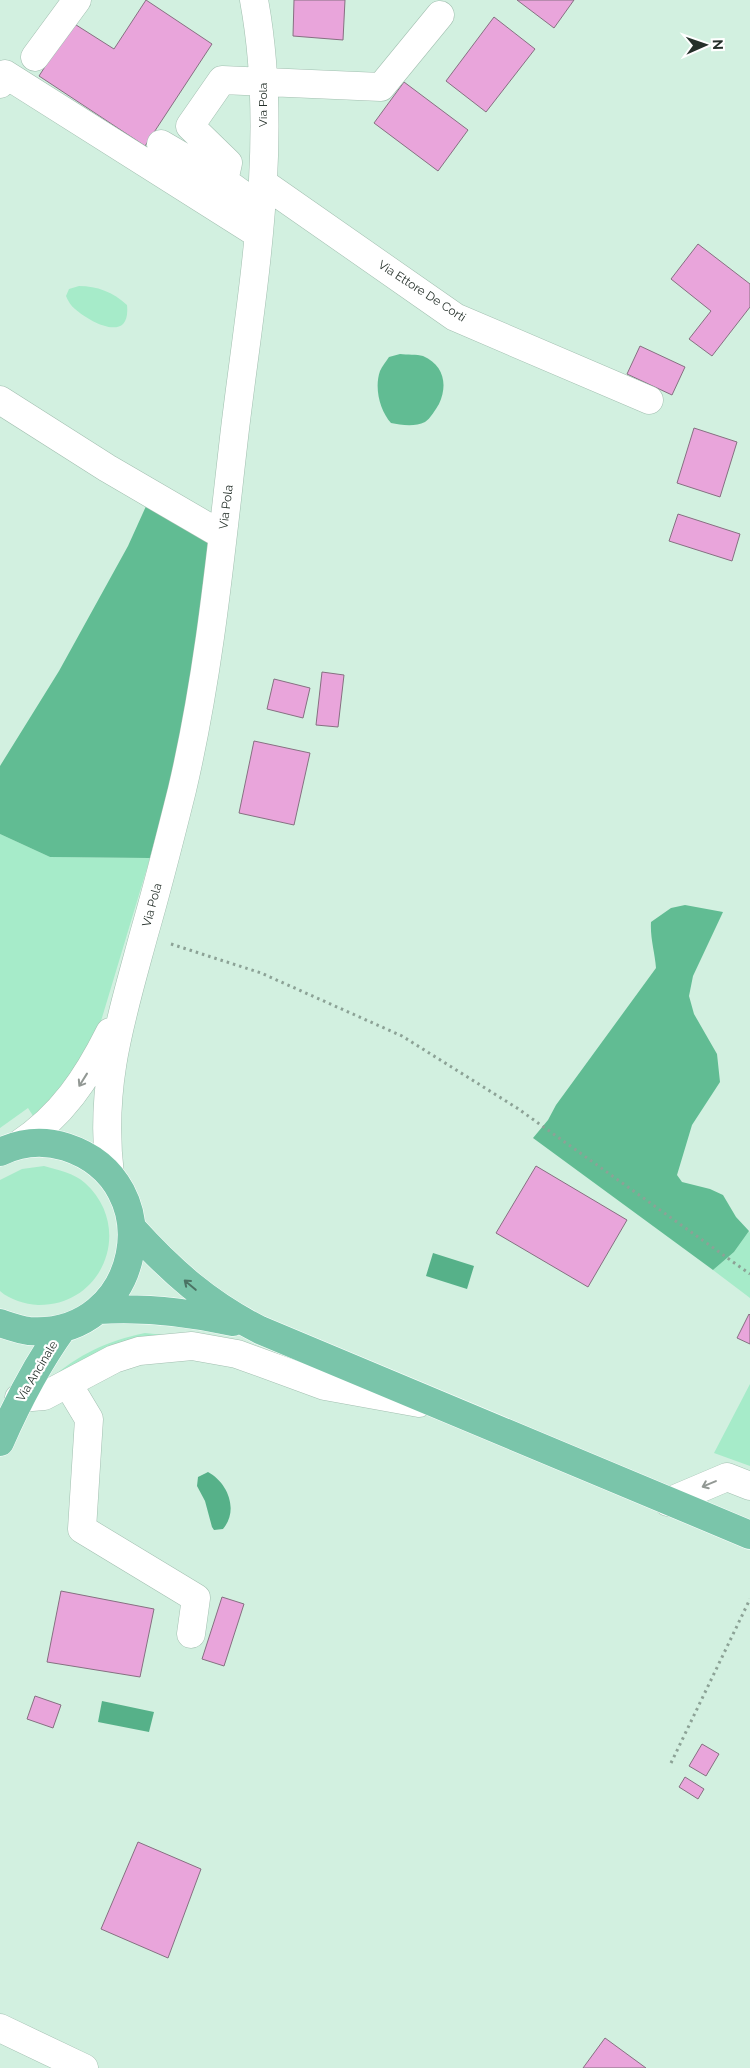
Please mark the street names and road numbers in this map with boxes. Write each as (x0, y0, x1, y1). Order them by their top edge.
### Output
street label: Via Pola (256, 83, 270, 127)
street label: Via Ettore De Corti (376, 257, 468, 325)
street label: Via Pola (216, 484, 236, 530)
street label: Via Pola (139, 882, 165, 928)
street label: Via Ancinale (13, 1338, 61, 1404)

